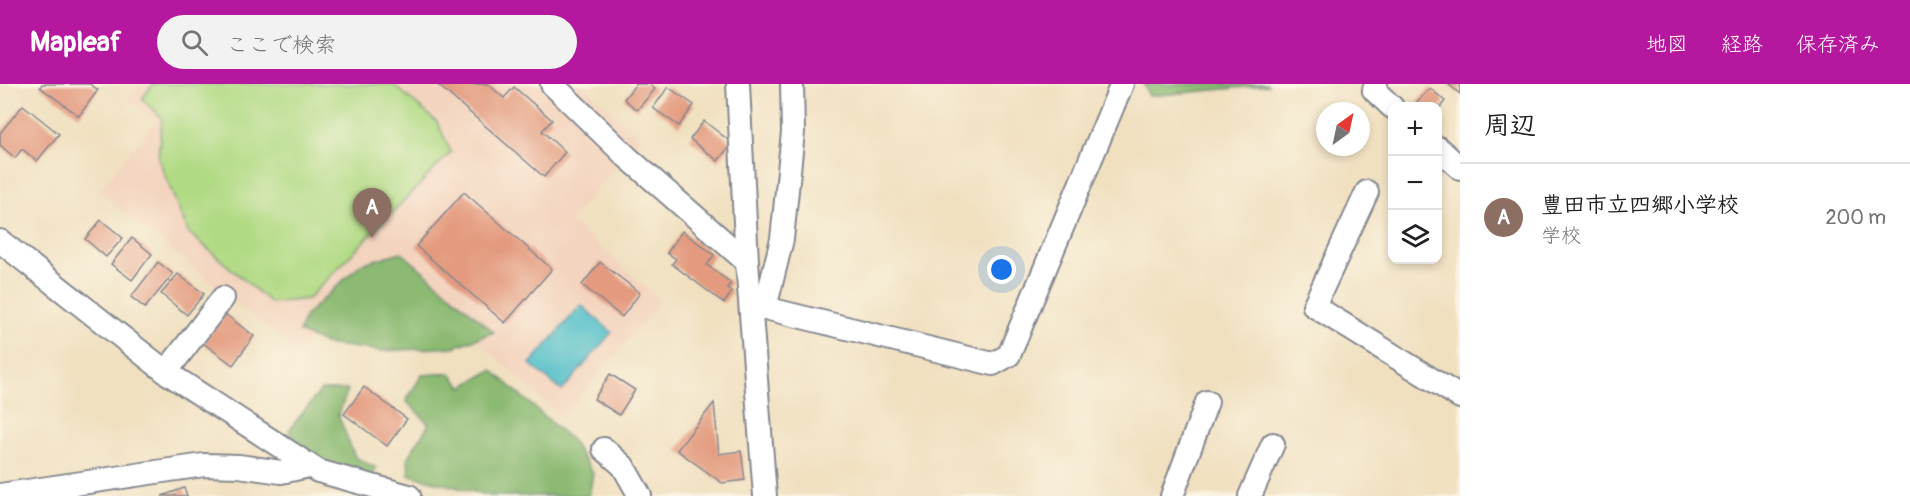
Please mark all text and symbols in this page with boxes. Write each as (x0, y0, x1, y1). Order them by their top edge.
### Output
search box (157, 15, 577, 69)
text: Mapleaf (30, 25, 121, 60)
icon: search (178, 26, 211, 59)
text: ここで検索 (226, 31, 336, 59)
text: 地図 (1646, 31, 1688, 58)
text: 経路 (1721, 31, 1763, 58)
text: 保存済み (1796, 31, 1880, 58)
north arrow (1316, 102, 1370, 156)
map controls (1388, 102, 1442, 264)
button: + (1388, 102, 1442, 156)
text: 周辺 (1484, 110, 1536, 142)
button: − (1388, 156, 1442, 210)
pin: A (352, 188, 392, 238)
text: 豊田市立四郷小学校 (1541, 191, 1739, 219)
text: A (1497, 205, 1510, 230)
text: 200 m (1825, 205, 1886, 230)
button: layers (1388, 210, 1442, 264)
text: 学校 (1541, 223, 1581, 248)
your location (987, 255, 1016, 284)

